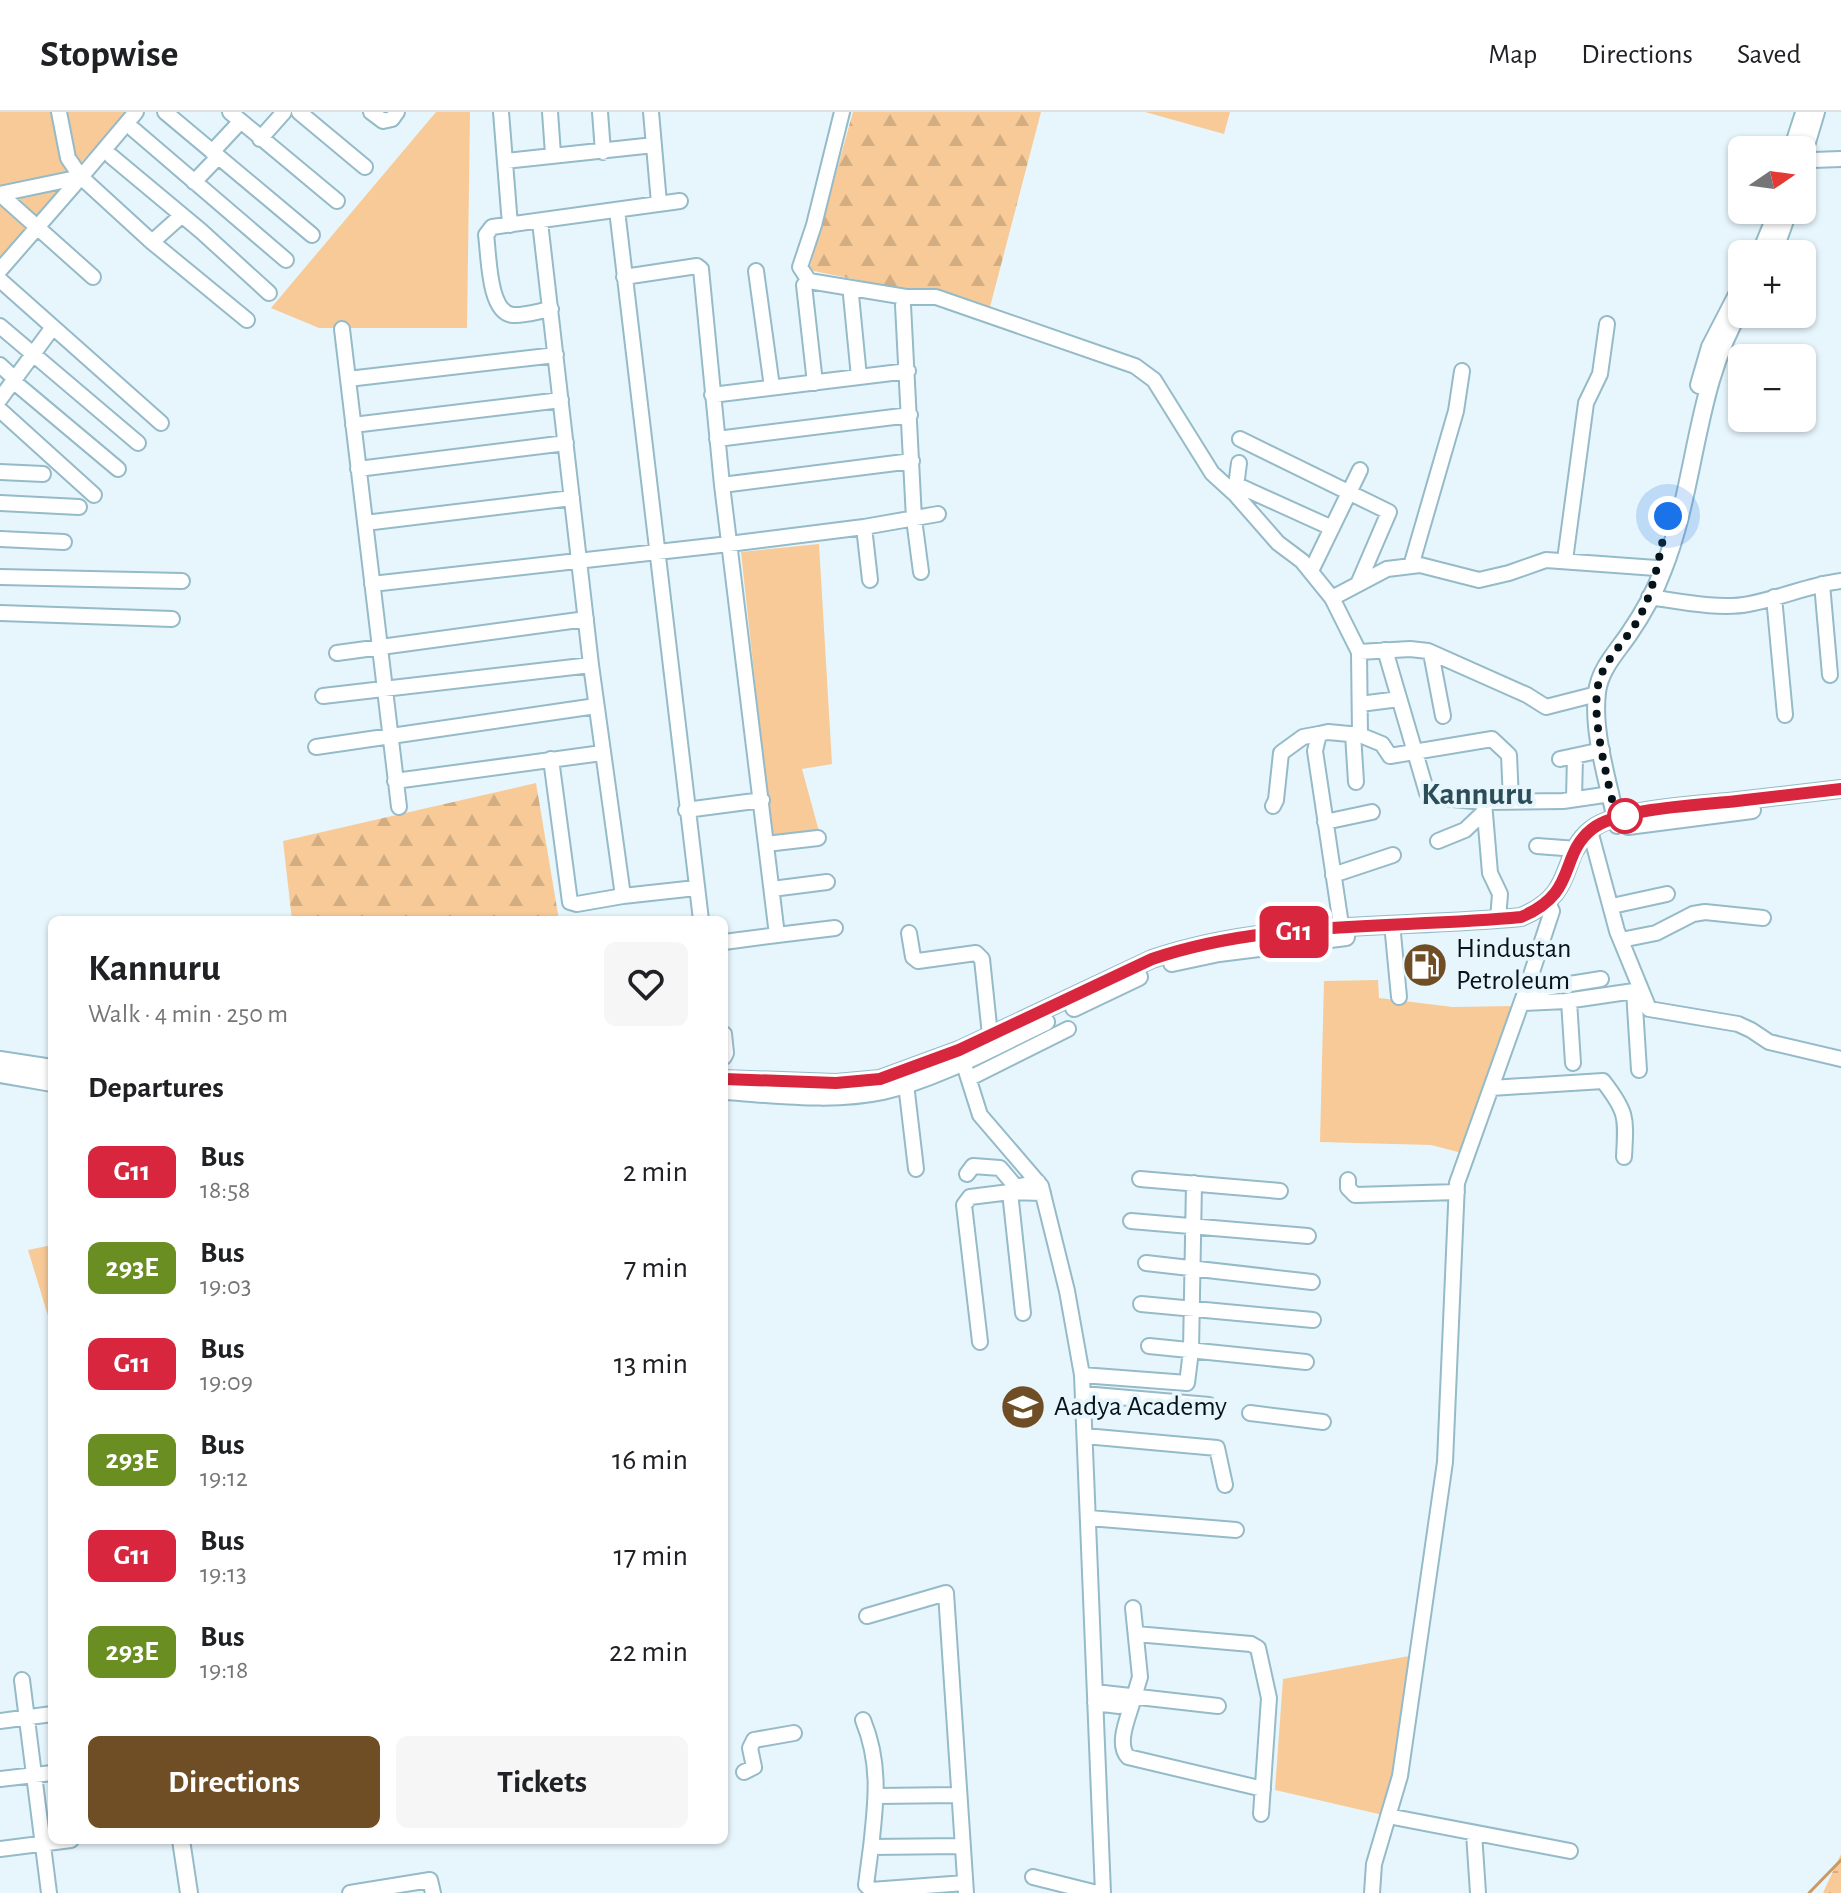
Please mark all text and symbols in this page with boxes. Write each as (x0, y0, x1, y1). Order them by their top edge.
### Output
text: Stopwise (40, 36, 178, 74)
text: Map (1488, 41, 1537, 69)
text: Directions (1581, 41, 1693, 69)
text: Saved (1737, 41, 1801, 69)
north arrow (1728, 136, 1816, 224)
map controls (1728, 136, 1816, 432)
button: + (1728, 240, 1816, 328)
button: − (1728, 344, 1816, 432)
your location (1648, 496, 1688, 536)
district label: Kannuru (1421, 778, 1533, 810)
unlabelled marker (1608, 799, 1642, 833)
line badge: G11 (1248, 906, 1340, 958)
text: G11 (1276, 918, 1312, 946)
place label: Hindustan Petroleum (1456, 935, 1572, 995)
fuel station icon: Hindustan Petroleum (1401, 941, 1449, 989)
button: heart (604, 942, 688, 1026)
text: Kannuru (88, 950, 221, 988)
text: Walk · 4 min · 250 m (88, 1001, 288, 1027)
text: Departures (88, 1073, 224, 1103)
text: Bus (200, 1142, 245, 1172)
text: 2 min (623, 1157, 688, 1187)
text: G11 (114, 1158, 150, 1186)
text: 18:58 (200, 1177, 250, 1203)
text: Bus (200, 1238, 245, 1268)
text: 7 min (624, 1253, 688, 1283)
text: 293E (105, 1254, 159, 1282)
text: 19:03 (200, 1273, 252, 1299)
text: Bus (200, 1334, 245, 1364)
text: 13 min (614, 1349, 688, 1379)
text: G11 (114, 1350, 150, 1378)
text: 19:09 (200, 1369, 253, 1395)
school or university icon: Aadya Academy (999, 1383, 1047, 1431)
place label: Aadya Academy (1054, 1393, 1227, 1421)
text: Bus (200, 1430, 245, 1460)
text: 16 min (612, 1445, 688, 1475)
text: 293E (105, 1446, 159, 1474)
text: 19:12 (200, 1465, 248, 1491)
text: Bus (200, 1526, 245, 1556)
text: 17 min (613, 1541, 688, 1571)
text: G11 (114, 1542, 150, 1570)
text: 19:13 (200, 1561, 247, 1587)
text: Bus (200, 1622, 245, 1652)
text: 22 min (609, 1637, 688, 1667)
text: 293E (105, 1638, 159, 1666)
text: 19:18 (200, 1657, 248, 1683)
button: Directions (88, 1736, 380, 1828)
button: Tickets (396, 1736, 688, 1828)

